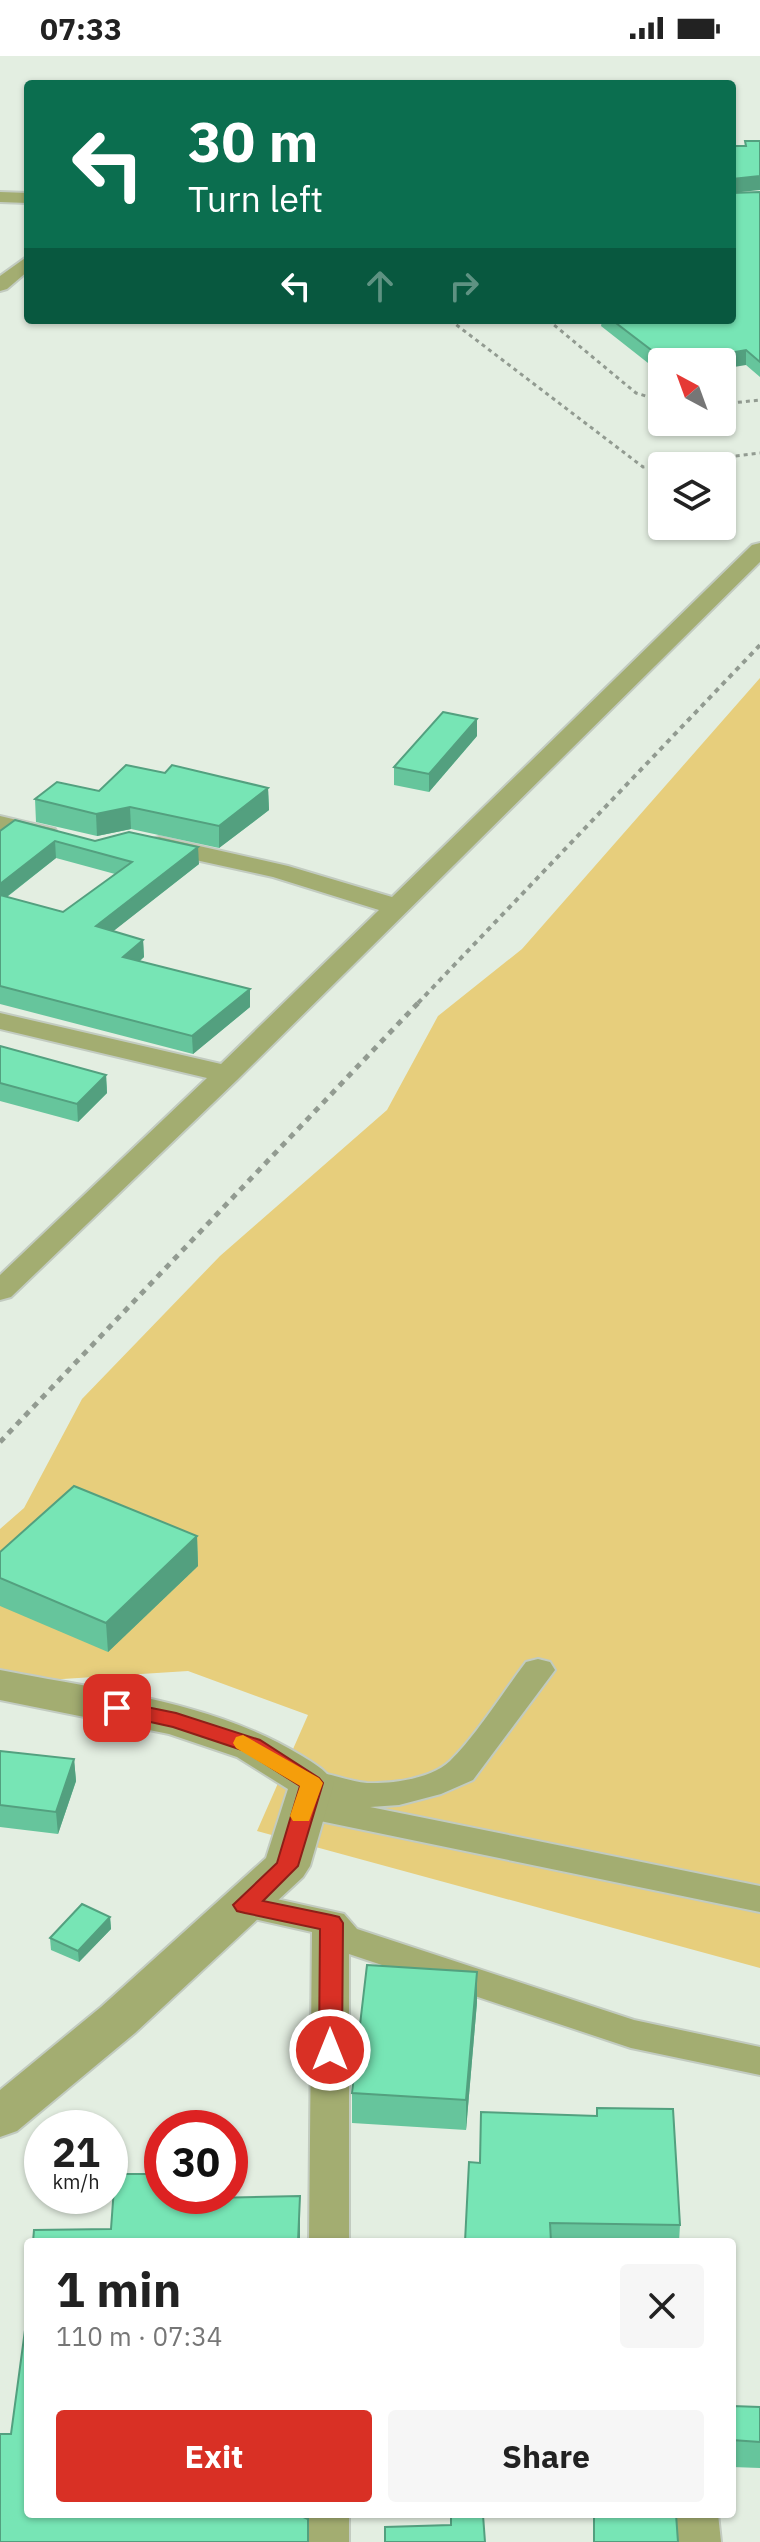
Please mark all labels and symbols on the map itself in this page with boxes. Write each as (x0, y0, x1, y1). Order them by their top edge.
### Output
north arrow (648, 348, 736, 436)
pin (83, 1674, 151, 1742)
position arrow (288, 2008, 372, 2092)
speed limit sign: 30 (144, 2110, 248, 2214)

